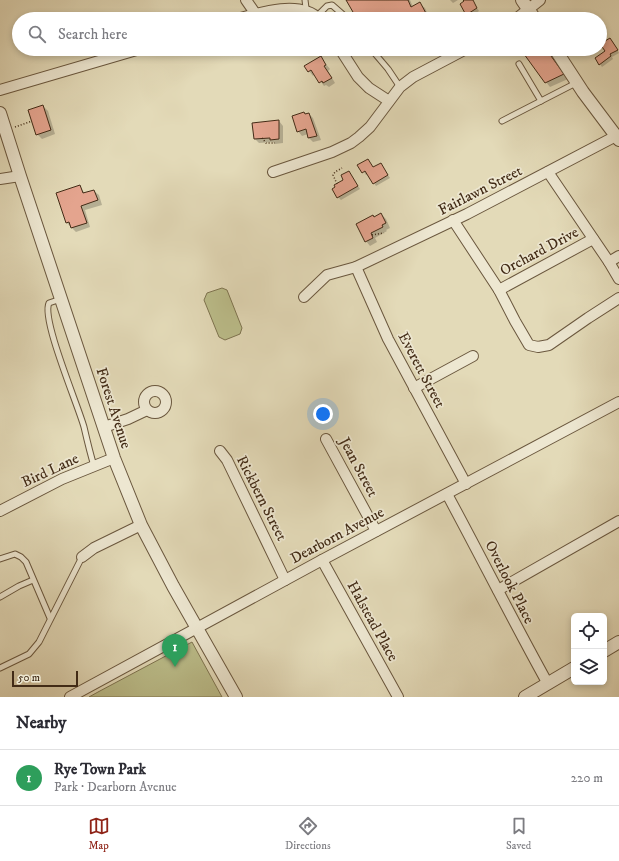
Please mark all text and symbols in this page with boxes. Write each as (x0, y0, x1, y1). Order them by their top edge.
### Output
search box (12, 12, 607, 56)
icon: search (26, 23, 48, 45)
text: Search here (58, 25, 127, 44)
street label: Fairlawn Street (435, 161, 525, 220)
street label: Orchard Drive (497, 223, 582, 280)
street label: Everett Street (394, 329, 450, 412)
street label: Forest Avenue (92, 365, 136, 451)
your location (313, 404, 333, 424)
street label: Jean Street (334, 432, 382, 500)
street label: Bird Lane (19, 449, 82, 492)
street label: Rickbern Street (232, 452, 291, 544)
street label: Dearborn Avenue (287, 503, 387, 568)
street label: Overlook Place (480, 537, 539, 627)
street label: Halstead Place (343, 578, 402, 665)
map controls (571, 613, 607, 685)
button: locate (571, 613, 607, 649)
pin: 1 (162, 634, 188, 667)
button: layers (571, 649, 607, 685)
scale bar (12, 669, 78, 688)
text: 50 m (18, 671, 40, 685)
text: Nearby (16, 712, 66, 734)
text: Rye Town Park (54, 760, 146, 779)
text: 1 (27, 770, 31, 786)
text: 220 m (571, 770, 603, 786)
text: Park · Dearborn Avenue (54, 779, 177, 795)
tab: Map (88, 815, 110, 853)
tab: Directions (285, 815, 331, 853)
tab: Saved (506, 815, 531, 853)

